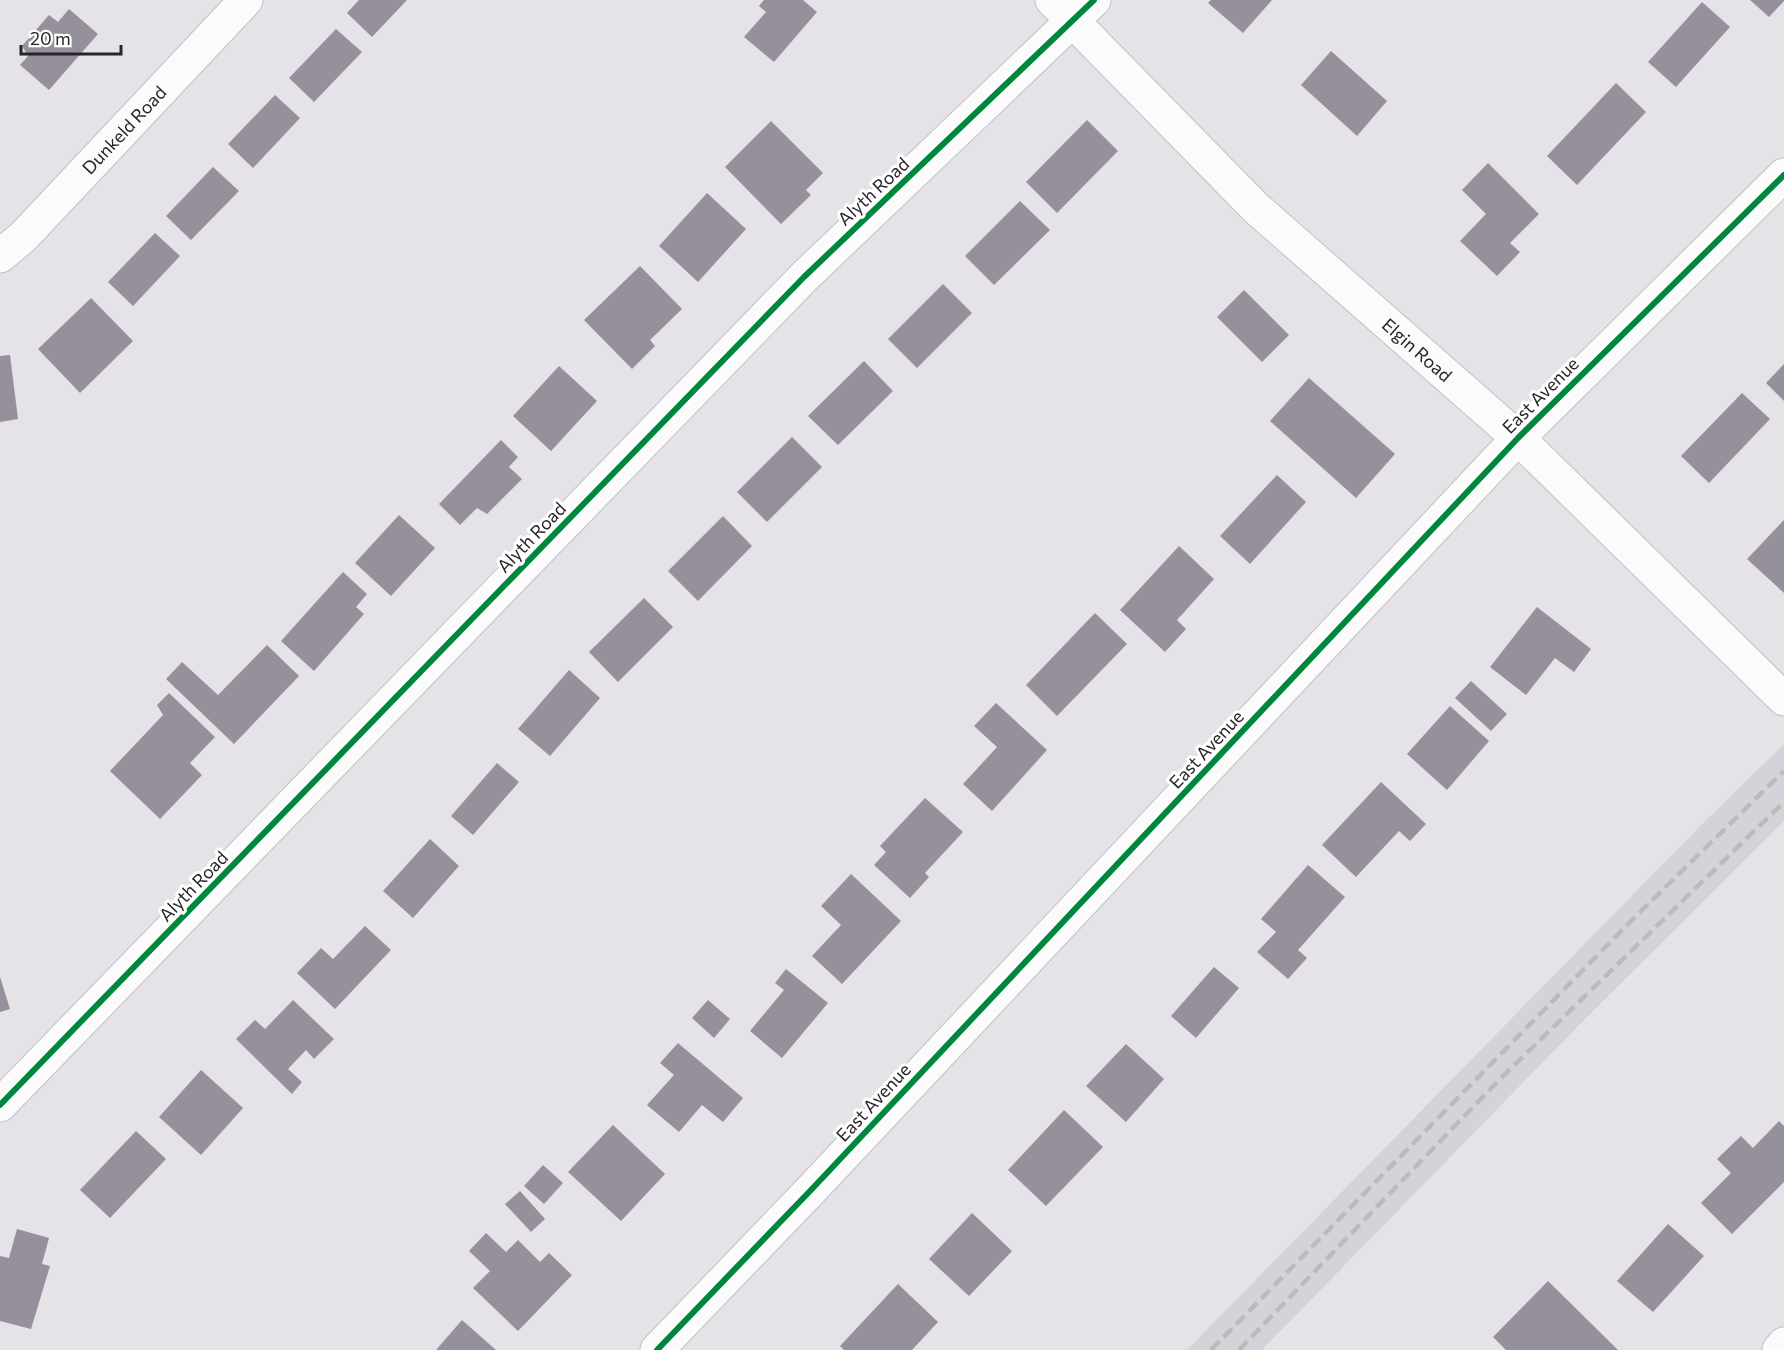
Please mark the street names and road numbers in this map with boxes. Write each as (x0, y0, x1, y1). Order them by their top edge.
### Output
street label: Dunkeld Road (77, 81, 171, 179)
street label: Alyth Road (833, 152, 913, 230)
street label: Elgin Road (1378, 313, 1457, 386)
street label: East Avenue (1497, 352, 1583, 438)
street label: Alyth Road (492, 497, 570, 577)
street label: East Avenue (1164, 705, 1248, 793)
street label: Alyth Road (154, 846, 232, 926)
street label: East Avenue (831, 1058, 915, 1146)

